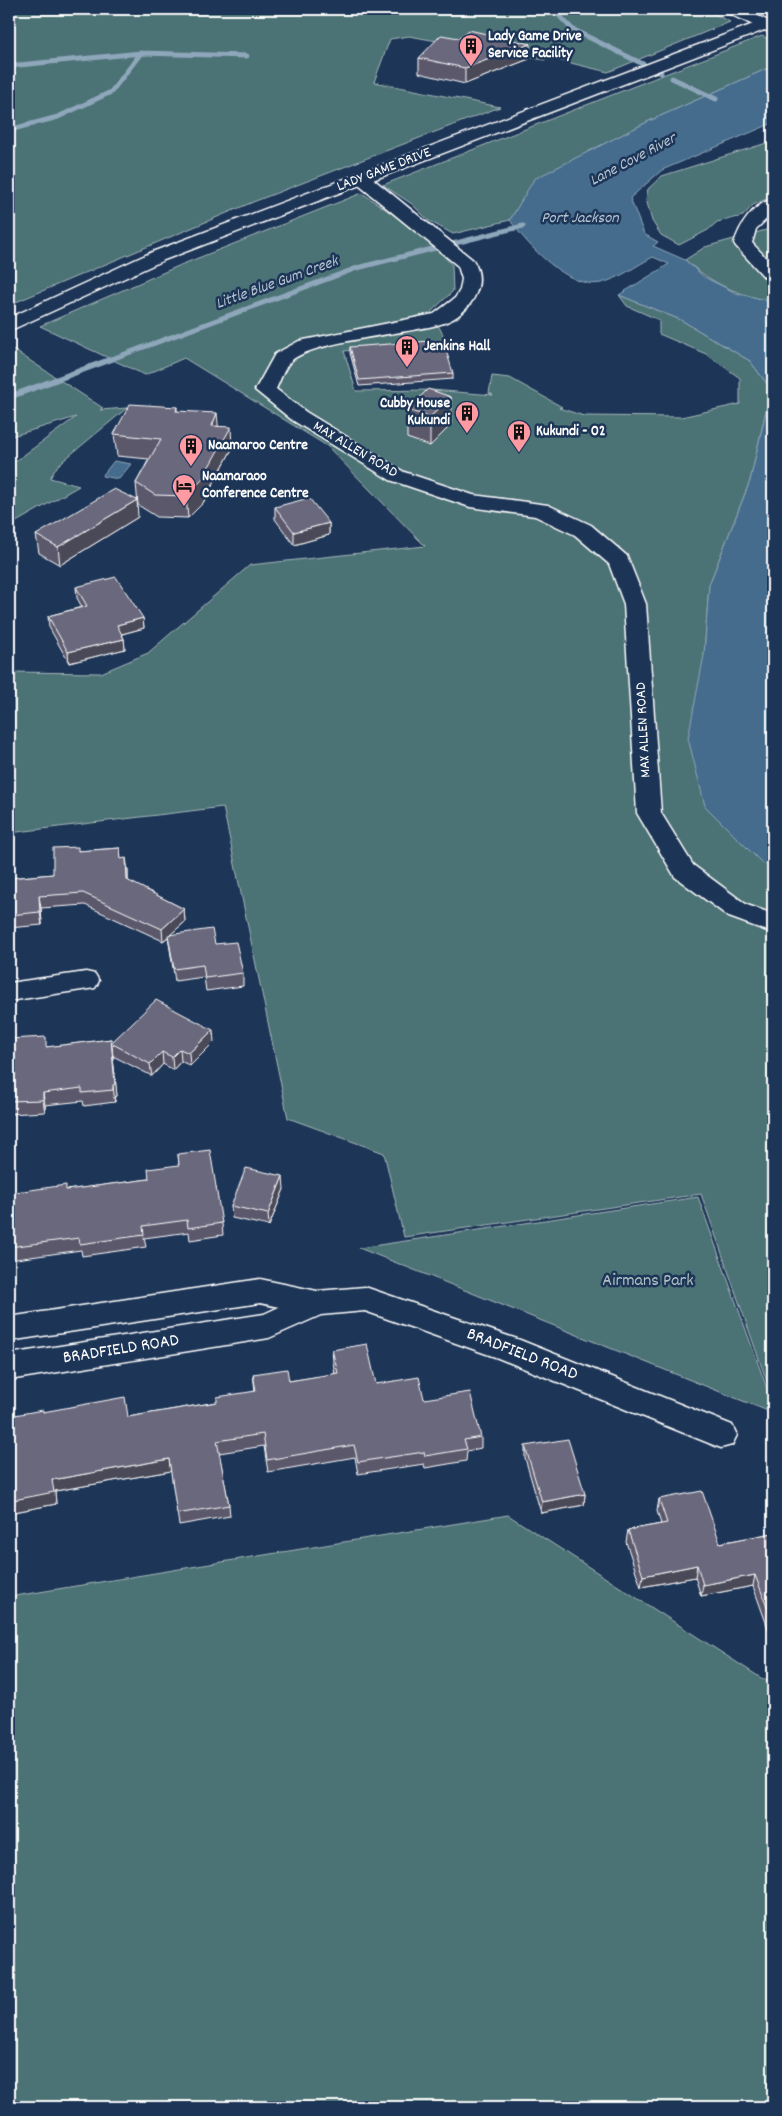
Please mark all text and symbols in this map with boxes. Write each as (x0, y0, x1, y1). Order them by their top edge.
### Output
place label: Lady Game Drive Service Facility (488, 26, 582, 65)
building icon: Lady Game Drive Service Facility (458, 33, 484, 67)
water label: Lane Cove River (586, 127, 682, 192)
street label: LADY GAME DRIVE (334, 142, 435, 198)
water label: Port Jackson (541, 207, 619, 230)
water label: Little Blue Gum Creek (213, 250, 343, 316)
building icon: Jenkins Hall (394, 334, 420, 368)
place label: Jenkins Hall (424, 336, 491, 358)
place label: Cubby House Kukundi (380, 393, 450, 432)
building icon: Cubby House Kukundi (454, 400, 480, 434)
street label: MAX ALLEN ROAD (308, 416, 402, 484)
building icon: Kukundi - 02 (506, 419, 532, 453)
place label: Kukundi - 02 (536, 421, 605, 443)
building icon: Naamaroo Centre (178, 433, 204, 467)
place label: Naamaroo Centre (208, 435, 308, 457)
place label: Naamaraoo Conference Centre (202, 466, 309, 505)
hotel icon: Naamaraoo Conference Centre (171, 473, 197, 507)
street label: MAX ALLEN ROAD (630, 681, 657, 778)
park label: Airmans Park (602, 1269, 694, 1294)
street label: BRADFIELD ROAD (463, 1322, 581, 1388)
street label: BRADFIELD ROAD (61, 1328, 181, 1372)

